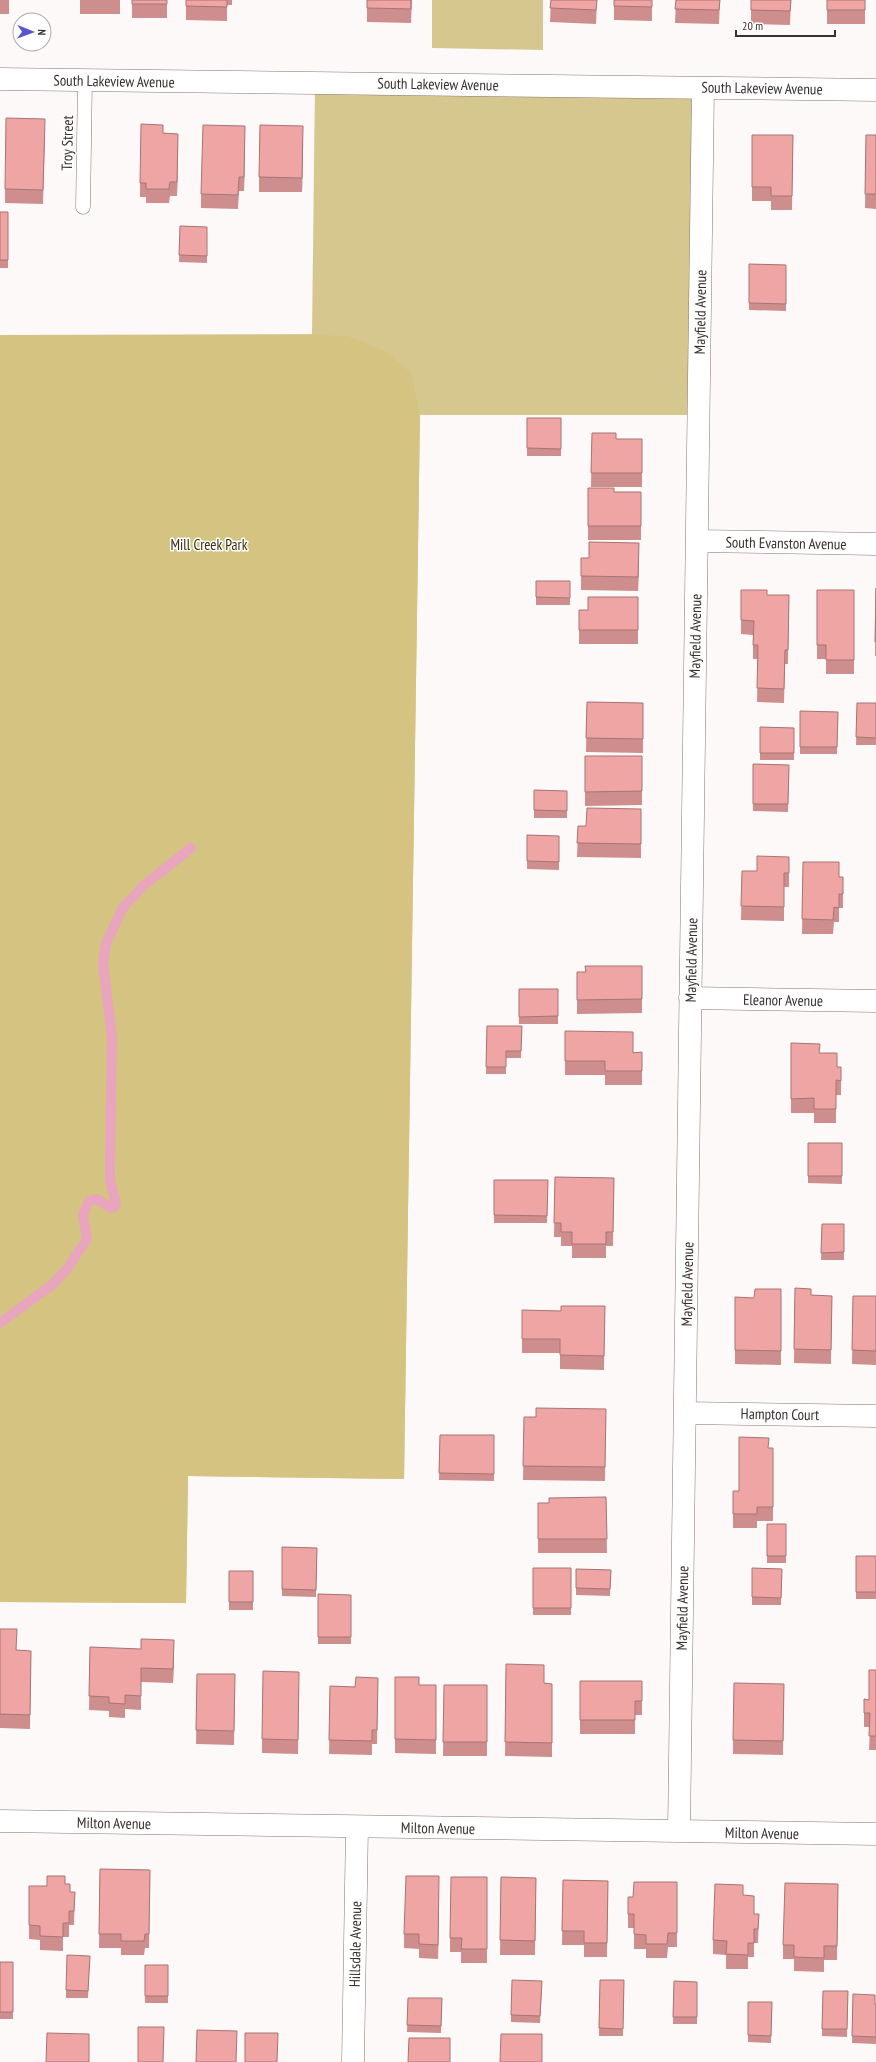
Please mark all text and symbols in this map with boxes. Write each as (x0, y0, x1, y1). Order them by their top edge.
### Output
north arrow (12, 12, 52, 52)
scale bar (736, 12, 835, 38)
text: 20 m (742, 18, 763, 33)
text: N (35, 29, 49, 35)
street label: South Lakeview Avenue (53, 70, 175, 92)
street label: South Lakeview Avenue (377, 73, 499, 95)
street label: South Lakeview Avenue (701, 77, 823, 99)
street label: Troy Street (57, 115, 77, 171)
street label: Mayfield Avenue (690, 270, 710, 354)
street label: South Evanston Avenue (725, 532, 847, 554)
park label: Mill Creek Park (171, 535, 248, 554)
street label: Mayfield Avenue (685, 594, 705, 678)
street label: Mayfield Avenue (681, 918, 701, 1002)
street label: Eleanor Avenue (743, 990, 823, 1010)
street label: Mayfield Avenue (677, 1242, 697, 1326)
street label: Hampton Court (741, 1404, 819, 1424)
street label: Mayfield Avenue (672, 1566, 692, 1650)
street label: Milton Avenue (77, 1813, 151, 1833)
street label: Milton Avenue (401, 1818, 475, 1838)
street label: Milton Avenue (725, 1823, 799, 1843)
street label: Hillsdale Avenue (345, 1901, 365, 1987)

